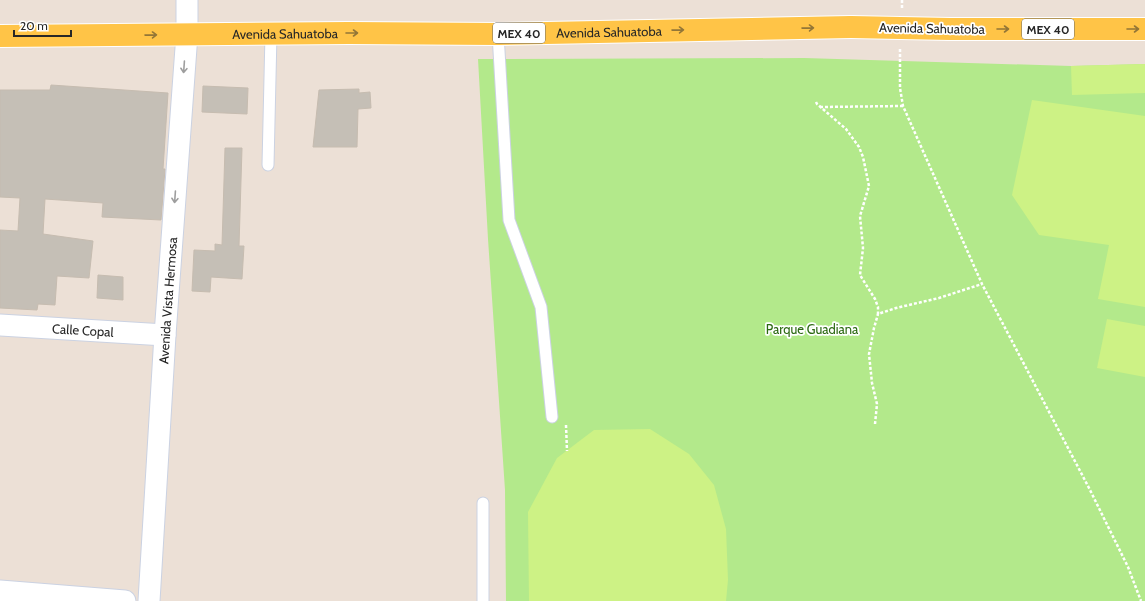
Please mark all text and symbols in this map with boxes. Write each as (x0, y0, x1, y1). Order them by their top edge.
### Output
scale bar (14, 12, 71, 38)
text: 20 m (20, 18, 48, 33)
street label: Avenida Sahuatoba (879, 19, 986, 37)
road number: MEX 40 (1022, 19, 1074, 39)
road number: MEX 40 (493, 23, 545, 43)
street label: Avenida Sahuatoba (556, 23, 663, 41)
one-way arrow (801, 24, 814, 32)
street label: Avenida Sahuatoba (232, 25, 339, 42)
one-way arrow (996, 25, 1009, 33)
one-way arrow (1126, 25, 1139, 33)
one-way arrow (671, 26, 684, 34)
one-way arrow (345, 29, 358, 37)
one-way arrow (144, 31, 157, 39)
one-way arrow (181, 60, 188, 73)
one-way arrow (171, 190, 178, 203)
street label: Avenida Vista Hermosa (155, 236, 180, 364)
street label: Calle Copal (52, 320, 114, 340)
park label: Parque Guadiana (766, 321, 859, 337)

